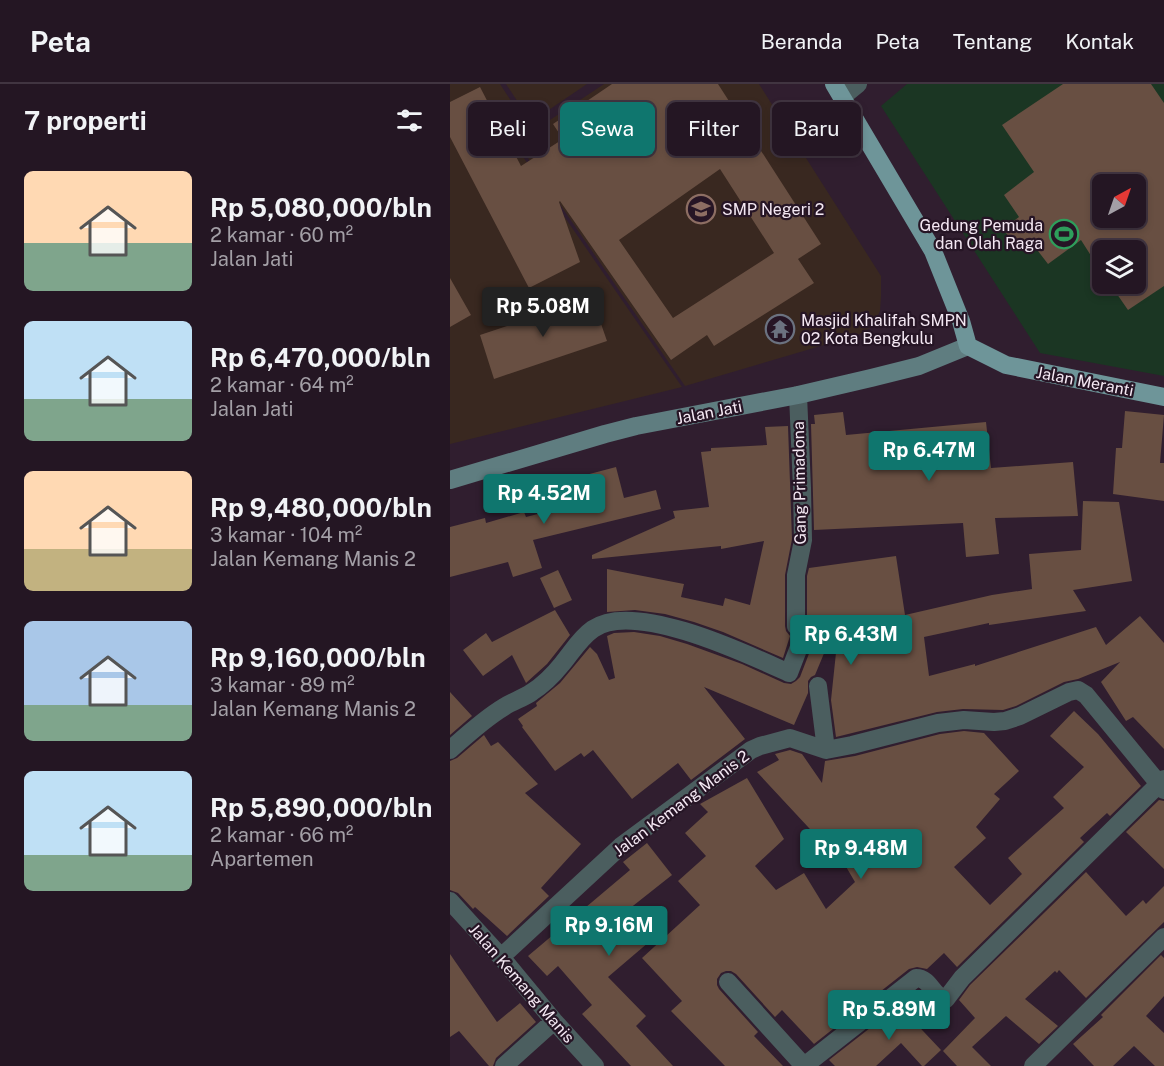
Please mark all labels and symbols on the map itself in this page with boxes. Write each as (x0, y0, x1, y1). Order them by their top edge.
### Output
north arrow (1092, 174, 1146, 228)
school or university icon: SMP Negeri 2 (685, 193, 717, 225)
place label: SMP Negeri 2 (722, 200, 824, 219)
place label: Gedung Pemuda dan Olah Raga (920, 216, 1043, 253)
sports icon: Gedung Pemuda dan Olah Raga (1048, 218, 1080, 250)
pin: Rp 5.08M (481, 287, 605, 338)
place label: Masjid Khalifah SMPN 02 Kota Bengkulu (801, 311, 967, 348)
temple icon: Masjid Khalifah SMPN 02 Kota Bengkulu (764, 313, 796, 345)
street label: Jalan Meranti (1035, 363, 1135, 400)
street label: Jalan Jati (675, 397, 744, 428)
street label: Gang Primadona (789, 421, 810, 545)
pin: Rp 6.47M (867, 431, 991, 482)
pin: Rp 4.52M (482, 474, 606, 525)
pin: Rp 6.43M (789, 615, 913, 666)
street label: Jalan Kemang Manis 2 (610, 746, 753, 861)
pin: Rp 9.48M (799, 829, 923, 880)
pin: Rp 9.16M (547, 906, 671, 957)
street label: Jalan Kemang Manis (465, 920, 578, 1047)
pin: Rp 5.89M (827, 990, 951, 1041)

